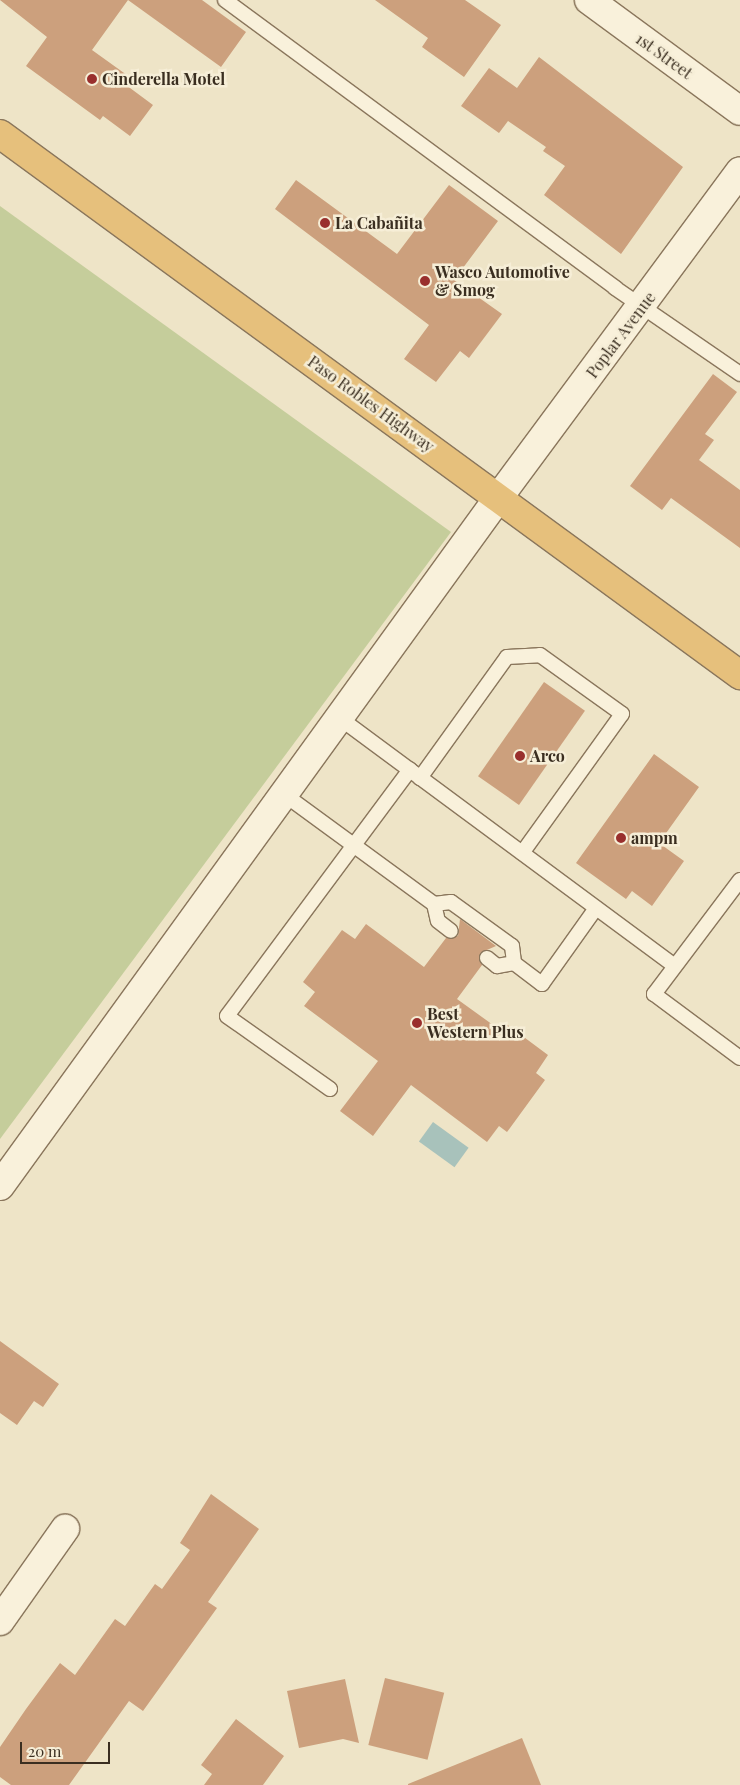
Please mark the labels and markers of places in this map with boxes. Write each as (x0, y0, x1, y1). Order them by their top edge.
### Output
place label: Cinderella Motel (102, 69, 225, 89)
marker: Cinderella Motel (86, 73, 98, 85)
place label: La Cabañita (335, 213, 423, 233)
marker: La Cabañita (319, 217, 331, 229)
place label: Wasco Automotive & Smog (435, 262, 570, 300)
marker: Wasco Automotive & Smog (419, 275, 431, 287)
place label: Arco (530, 746, 565, 766)
marker: Arco (514, 750, 526, 762)
place label: ampm (631, 828, 678, 848)
marker: ampm (615, 832, 627, 844)
place label: Best Western Plus (427, 1004, 524, 1042)
marker: Best Western Plus (411, 1017, 423, 1029)

